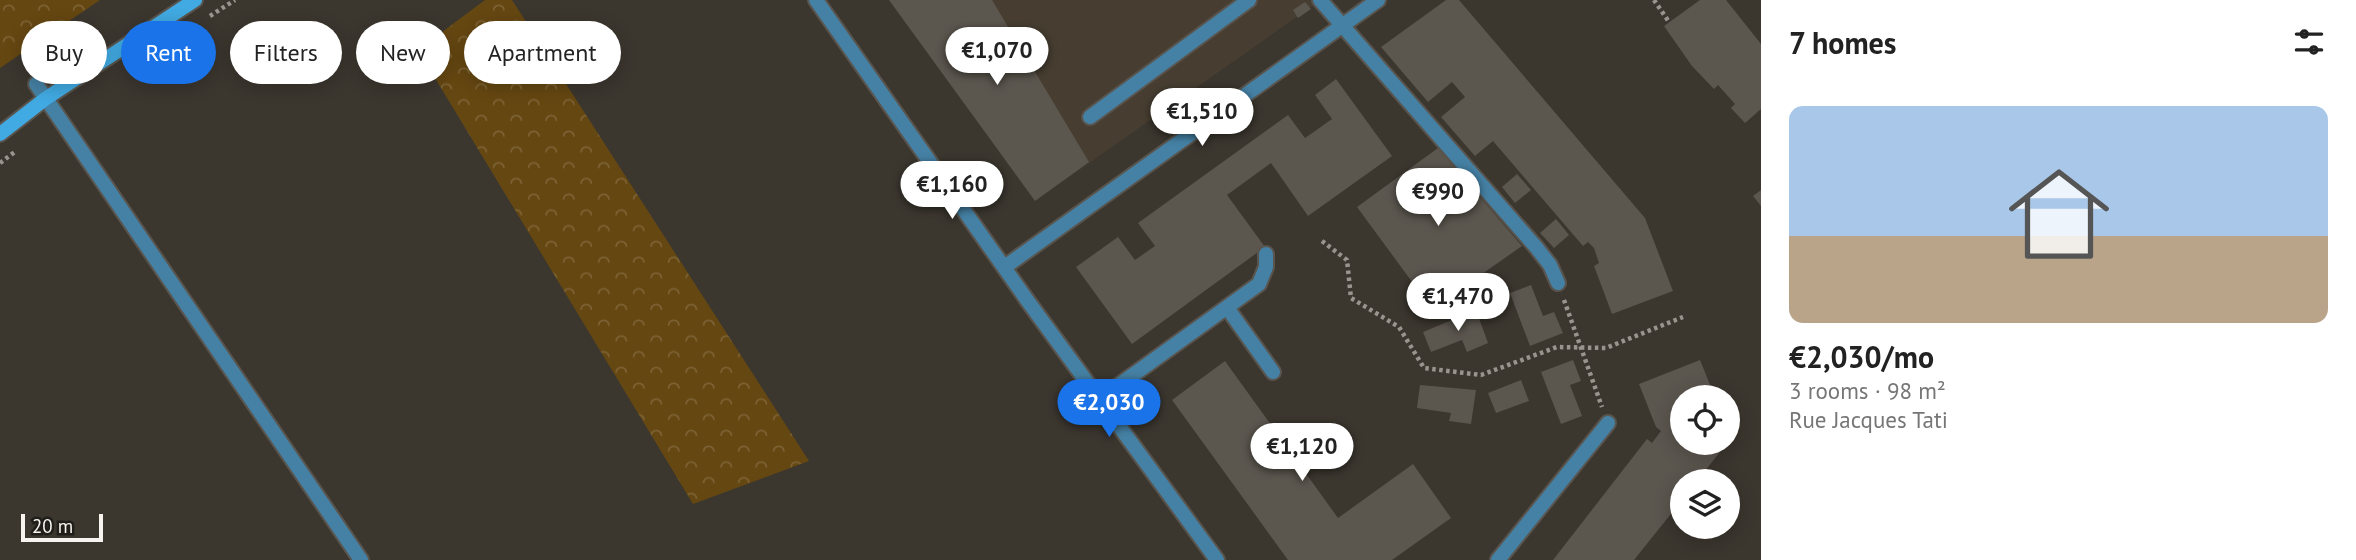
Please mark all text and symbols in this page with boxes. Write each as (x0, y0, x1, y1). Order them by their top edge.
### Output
chip: Buy (21, 21, 107, 84)
chip: Rent (121, 21, 216, 84)
chip: Filters (230, 21, 342, 84)
chip: New (356, 21, 450, 84)
chip: Apartment (464, 21, 621, 84)
text: 7 homes (1789, 23, 1897, 62)
icon: filters (2290, 23, 2328, 61)
pin: €1,070 (940, 28, 1054, 87)
text: €1,070 (961, 35, 1033, 64)
pin: €1,510 (1145, 88, 1259, 148)
text: €1,510 (1166, 96, 1238, 125)
icon: home (1996, 151, 2122, 277)
pin: €1,160 (895, 162, 1009, 221)
pin: €990 (1397, 168, 1479, 228)
text: €1,160 (916, 169, 988, 198)
text: €990 (1412, 176, 1464, 205)
pin: €1,470 (1401, 274, 1515, 333)
text: €1,470 (1422, 281, 1494, 310)
text: €2,030/mo (1789, 337, 1934, 376)
text: 3 rooms · 98 m² (1789, 376, 1946, 405)
pin: €2,030 (1052, 380, 1166, 439)
map controls (1670, 385, 1740, 539)
button: locate (1670, 385, 1740, 455)
text: €2,030 (1073, 387, 1145, 416)
text: Rue Jacques Tati (1789, 405, 1948, 434)
pin: €1,120 (1245, 424, 1359, 483)
text: €1,120 (1266, 431, 1338, 460)
button: layers (1670, 469, 1740, 539)
scale bar (21, 511, 103, 543)
text: 20 m (32, 514, 73, 538)

